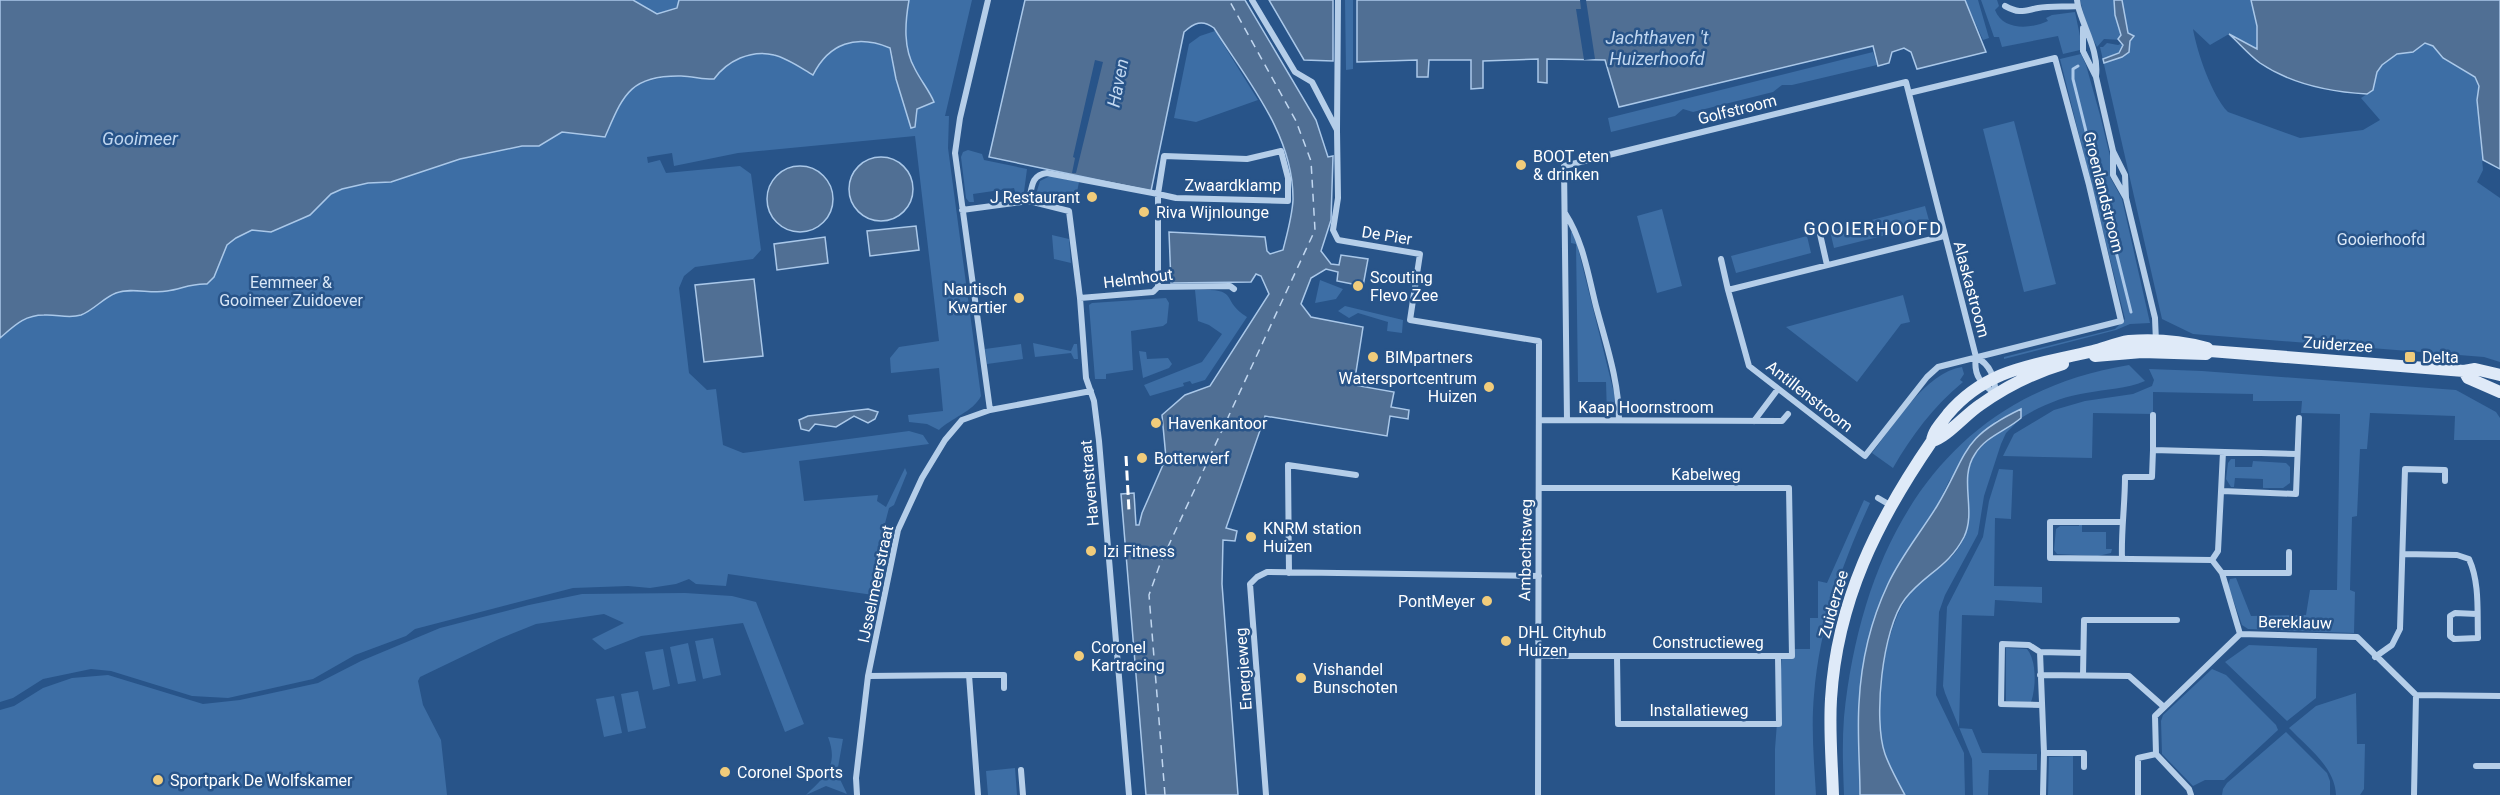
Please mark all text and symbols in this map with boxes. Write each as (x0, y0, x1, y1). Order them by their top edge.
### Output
water label: Jachthaven 't Huizerhoofd (1605, 27, 1709, 69)
water label: Haven (1103, 57, 1132, 109)
street label: Golfstroom (1696, 91, 1778, 128)
water label: Gooimeer (102, 128, 179, 149)
street label: Groenlandstroom (2079, 130, 2128, 255)
place label: BOOT eten & drinken (1533, 147, 1609, 184)
marker: BOOT eten & drinken (1514, 158, 1528, 172)
street label: Zwaardklamp (1185, 176, 1281, 195)
place label: J Restaurant (990, 188, 1080, 207)
marker: J Restaurant (1085, 190, 1099, 204)
place label: Riva Wijnlounge (1156, 203, 1269, 222)
marker: Riva Wijnlounge (1137, 205, 1151, 219)
district label: GOOIERHOOFD (1803, 218, 1943, 239)
street label: De Pier (1360, 222, 1414, 249)
park label: Gooierhoofd (2337, 230, 2425, 249)
street label: Alaskastroom (1950, 239, 1994, 339)
street label: Helmhout (1102, 265, 1174, 292)
place label: Scouting Flevo Zee (1370, 268, 1438, 305)
park label: Eemmeer & Gooimeer Zuidoever (219, 273, 363, 310)
marker: Scouting Flevo Zee (1351, 279, 1365, 293)
place label: Nautisch Kwartier (943, 280, 1008, 317)
marker: Nautisch Kwartier (1012, 291, 1026, 305)
street label: Zuiderzee (2302, 333, 2373, 356)
place label: BIMpartners (1385, 348, 1473, 367)
place label: Delta (2422, 348, 2459, 367)
marker: BIMpartners (1366, 350, 1380, 364)
marker: Delta (2403, 350, 2417, 364)
street label: Antillenstroom (1763, 357, 1857, 436)
place label: Watersportcentrum Huizen (1339, 369, 1477, 406)
marker: Watersportcentrum Huizen (1482, 380, 1496, 394)
street label: Kaap Hoornstroom (1578, 398, 1714, 417)
place label: Havenkantoor (1168, 414, 1268, 433)
marker: Havenkantoor (1149, 416, 1163, 430)
street label: Havenstraat (1076, 439, 1103, 527)
place label: Botterwerf (1154, 449, 1230, 468)
marker: Botterwerf (1135, 451, 1149, 465)
street label: Kabelweg (1671, 465, 1741, 484)
street label: Ambachtsweg (1515, 499, 1536, 601)
place label: KNRM station Huizen (1263, 519, 1362, 556)
street label: IJsselmeerstraat (854, 524, 897, 645)
marker: KNRM station Huizen (1244, 530, 1258, 544)
place label: Izi Fitness (1103, 542, 1175, 561)
marker: Izi Fitness (1084, 544, 1098, 558)
street label: Zuiderzee (1815, 568, 1852, 640)
place label: PontMeyer (1398, 592, 1476, 611)
marker: PontMeyer (1480, 594, 1494, 608)
street label: Bereklauw (2258, 612, 2332, 633)
place label: DHL Cityhub Huizen (1518, 623, 1606, 660)
street label: Energieweg (1231, 627, 1256, 711)
street label: Constructieweg (1652, 633, 1764, 652)
marker: DHL Cityhub Huizen (1499, 634, 1513, 648)
place label: Coronel Kartracing (1091, 638, 1165, 675)
marker: Coronel Kartracing (1072, 649, 1086, 663)
place label: Vishandel Bunschoten (1313, 660, 1398, 697)
marker: Vishandel Bunschoten (1294, 671, 1308, 685)
street label: Installatieweg (1650, 701, 1748, 720)
place label: Coronel Sports (737, 763, 843, 782)
marker: Coronel Sports (718, 765, 732, 779)
place label: Sportpark De Wolfskamer (170, 771, 353, 790)
marker: Sportpark De Wolfskamer (151, 773, 165, 787)

